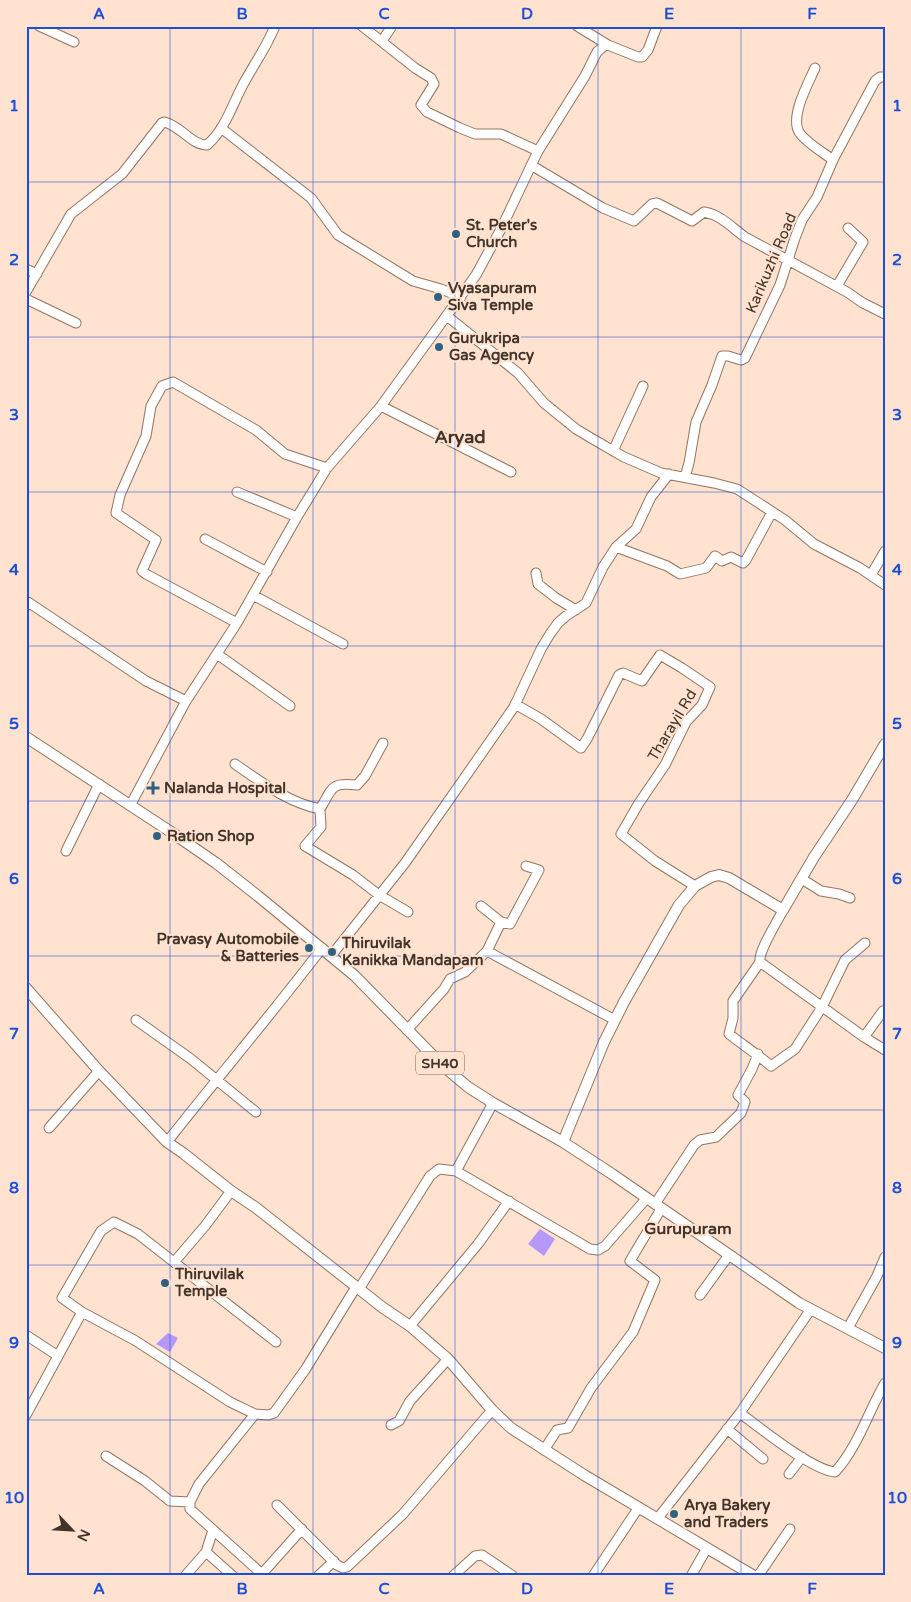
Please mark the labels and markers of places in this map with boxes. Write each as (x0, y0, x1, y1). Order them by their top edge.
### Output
place label: St. Peter's Church (466, 216, 537, 251)
marker: St. Peter's Church (450, 228, 462, 240)
place label: Vyasapuram Siva Temple (448, 279, 537, 315)
marker: Vyasapuram Siva Temple (432, 291, 444, 303)
place label: Gurukripa Gas Agency (449, 329, 534, 365)
marker: Gurukripa Gas Agency (433, 341, 445, 353)
place label: Nalanda Hospital (164, 779, 286, 798)
marker: Nalanda Hospital (146, 781, 160, 795)
place label: Ration Shop (167, 827, 255, 846)
marker: Ration Shop (151, 830, 163, 842)
place label: Pravasy Automobile & Batteries (156, 930, 300, 965)
place label: Thiruvilak Kanikka Mandapam (341, 934, 484, 970)
marker: Pravasy Automobile & Batteries (303, 942, 315, 954)
marker: Thiruvilak Kanikka Mandapam (326, 946, 338, 958)
place label: Thiruvilak Temple (174, 1265, 244, 1301)
marker: Thiruvilak Temple (159, 1277, 171, 1289)
place label: Arya Bakery and Traders (684, 1496, 770, 1531)
marker: Arya Bakery and Traders (668, 1508, 680, 1520)

